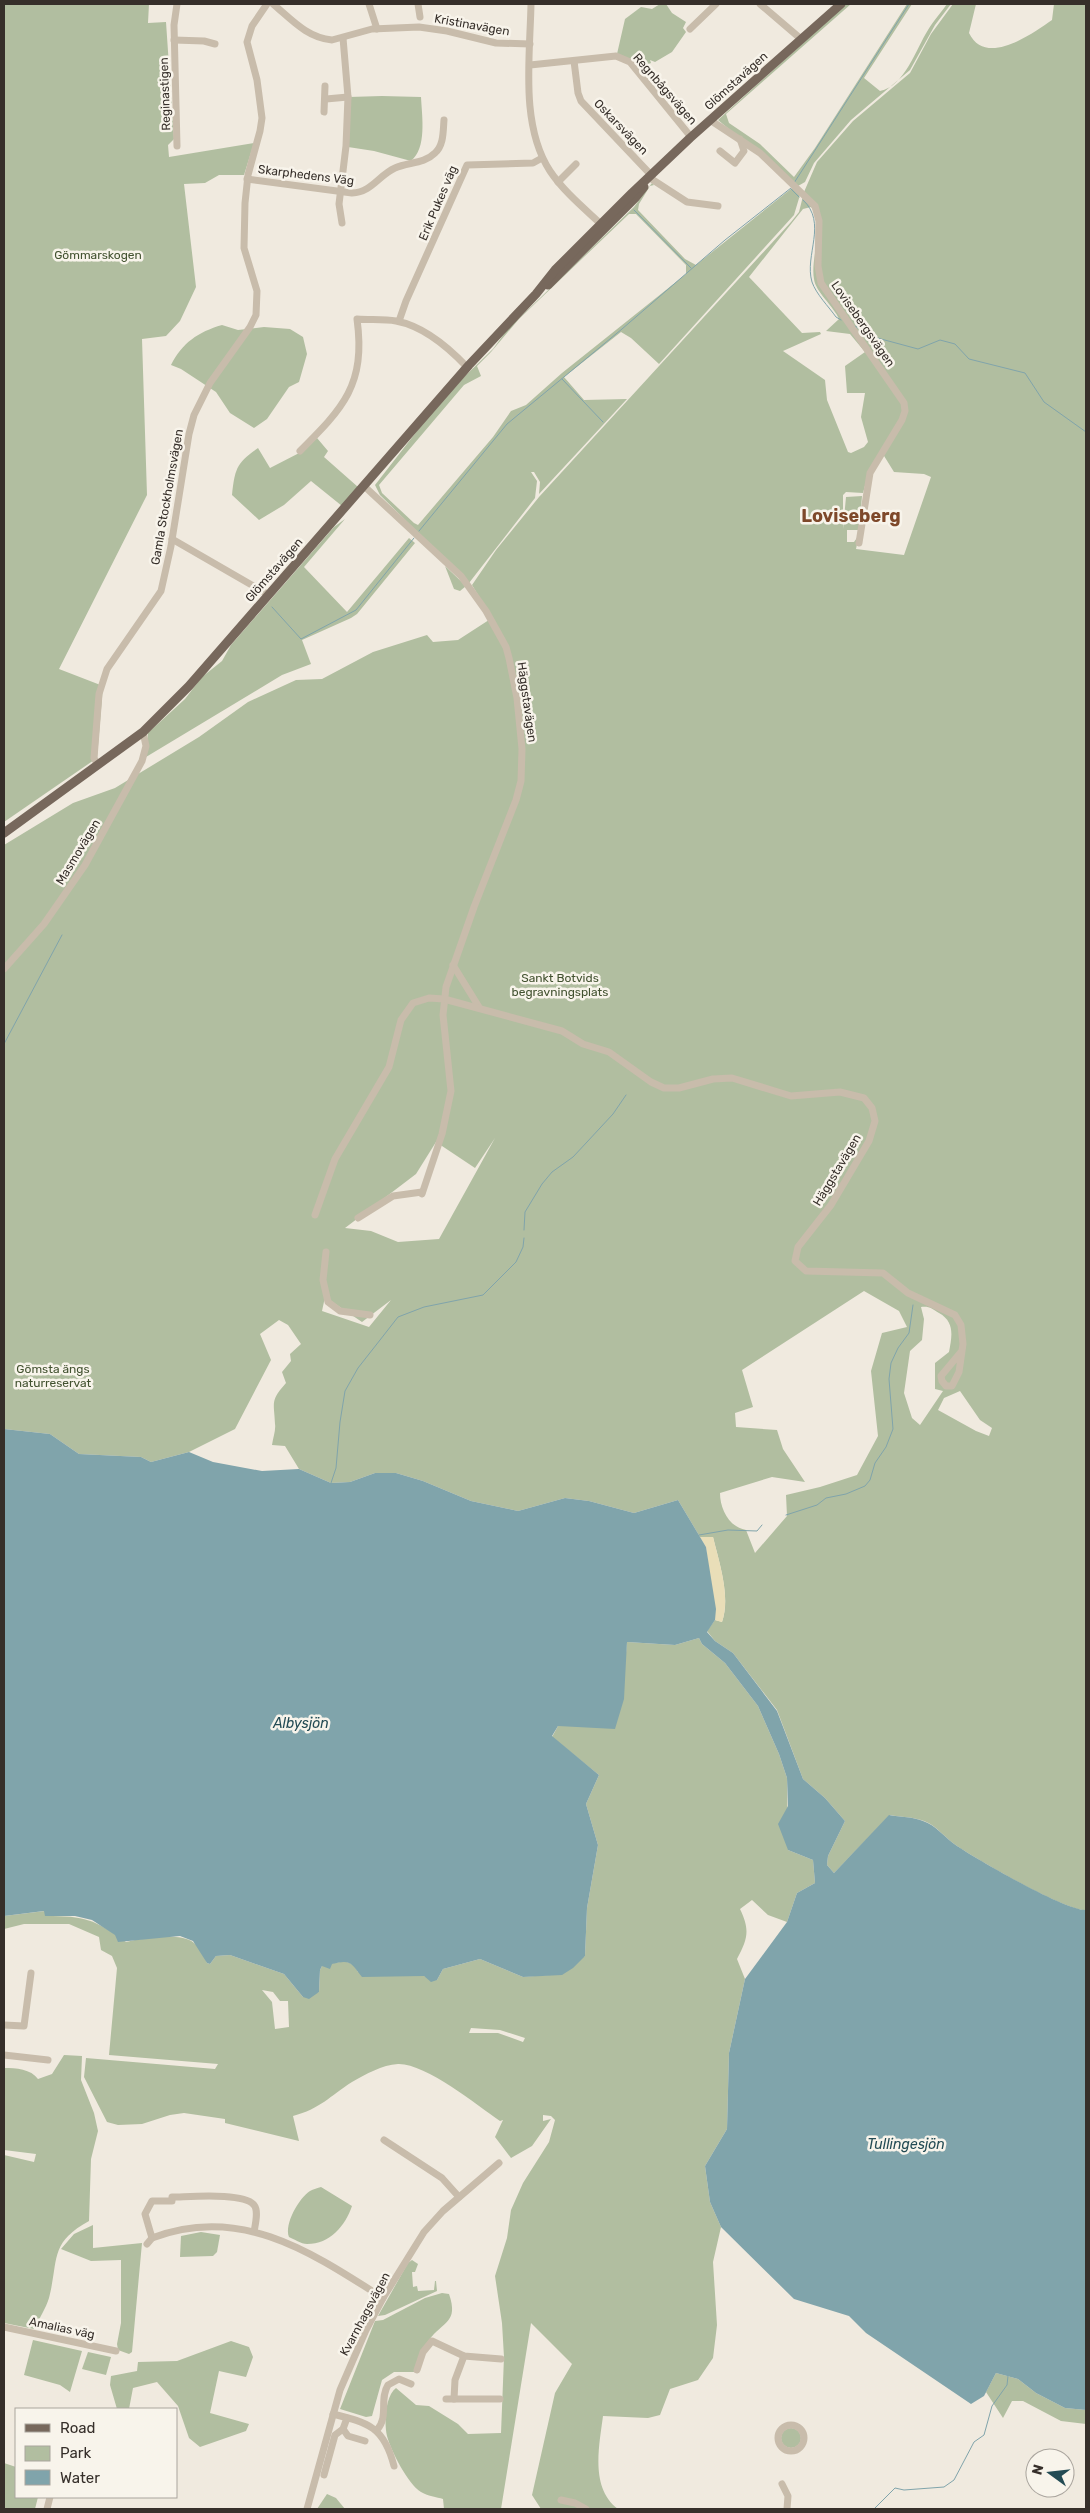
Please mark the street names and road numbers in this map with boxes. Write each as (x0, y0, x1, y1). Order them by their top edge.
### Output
street label: Kristinavägen (433, 11, 511, 39)
street label: Glömstavägen (702, 49, 770, 113)
street label: Regnbågsvägen (630, 50, 700, 128)
street label: Reginastigen (157, 57, 173, 131)
street label: Oskarsvägen (591, 96, 651, 158)
street label: Skarphedens Väg (257, 162, 355, 188)
street label: Erik Pukes väg (416, 163, 460, 243)
street label: Lovisebergsvägen (828, 279, 898, 369)
street label: Gamla Stockholmsvägen (148, 428, 186, 566)
street label: Glömstavägen (242, 535, 306, 605)
street label: Häggstavägen (514, 661, 540, 743)
street label: Masmovägen (53, 817, 103, 887)
street label: Häggstavägen (810, 1132, 864, 1208)
street label: Kvarnhagsvägen (337, 2270, 393, 2358)
street label: Amalias väg (28, 2314, 96, 2342)

